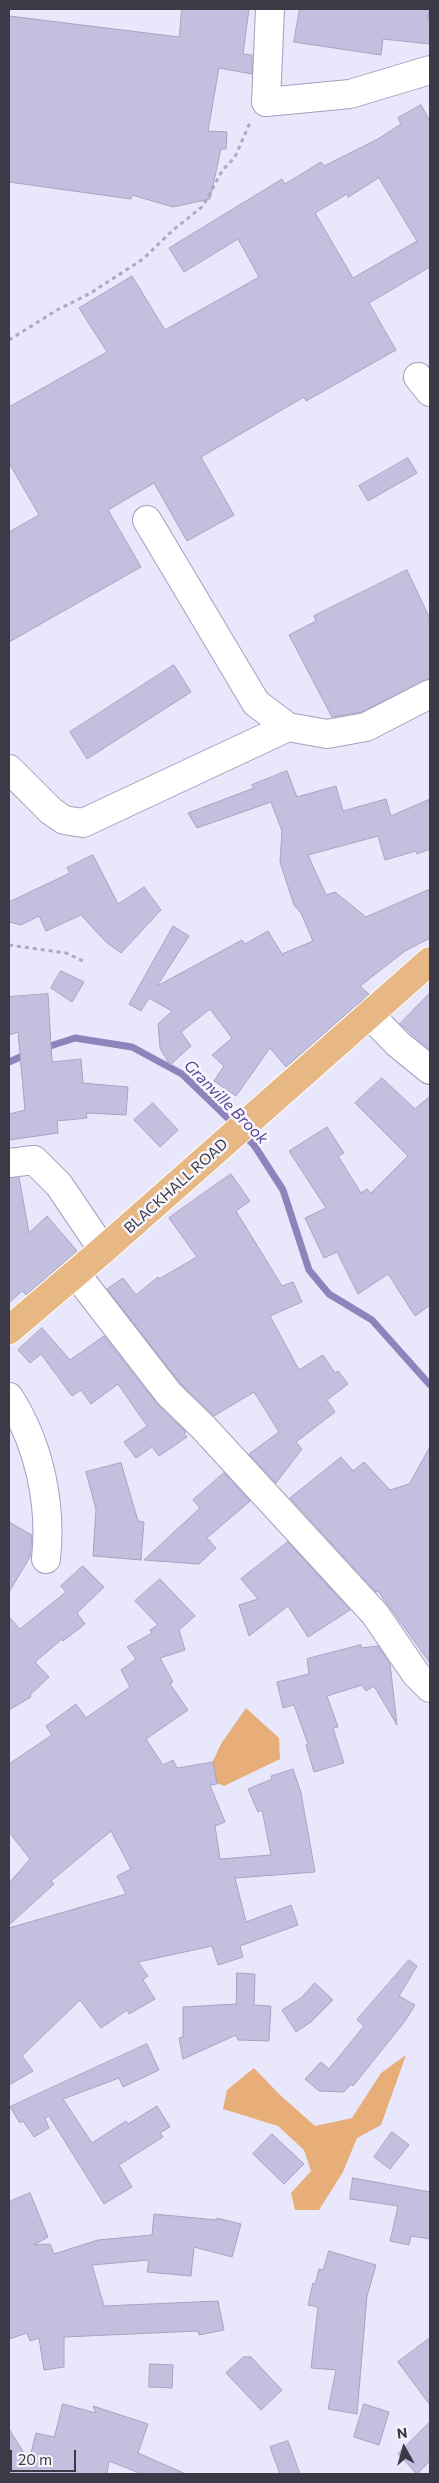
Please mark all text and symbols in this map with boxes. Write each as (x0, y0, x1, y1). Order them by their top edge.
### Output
water label: Granville Brook (180, 1056, 272, 1148)
street label: BLACKHALL ROAD (120, 1135, 232, 1237)
north arrow (379, 2423, 429, 2473)
text: N (396, 2424, 408, 2442)
scale bar (12, 2440, 79, 2472)
text: 20 m (18, 2450, 52, 2468)

